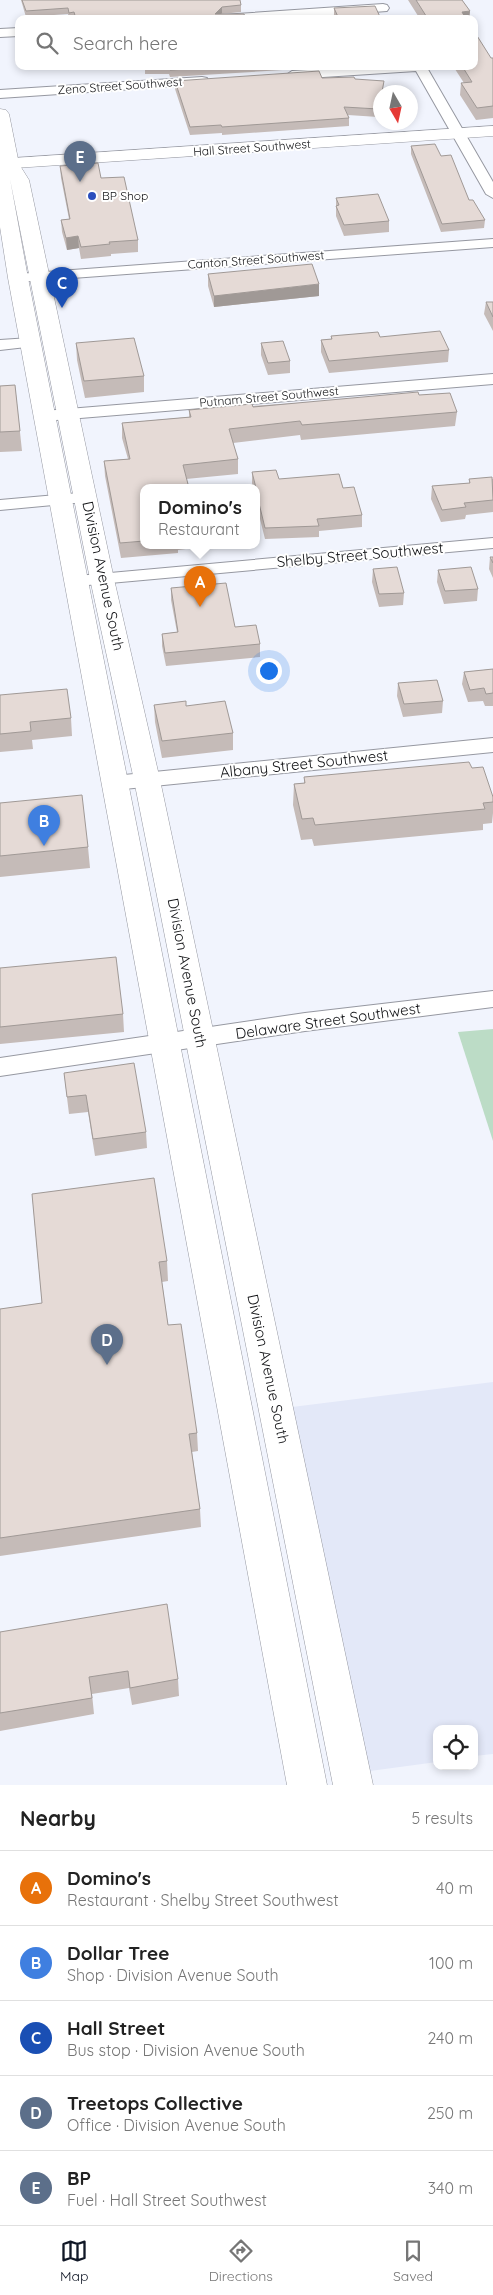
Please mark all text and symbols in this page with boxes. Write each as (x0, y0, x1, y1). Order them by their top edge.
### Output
search box (15, 15, 478, 70)
icon: search (33, 29, 61, 57)
text: Search here (73, 31, 178, 55)
street label: Zeno Street Southwest (57, 74, 183, 97)
north arrow (373, 85, 418, 130)
street label: Hall Street Southwest (193, 136, 311, 159)
pin: E (64, 141, 96, 182)
place label: BP Shop (102, 188, 148, 203)
marker: BP Shop (86, 190, 98, 202)
street label: Canton Street Southwest (187, 247, 325, 272)
pin: C (46, 267, 78, 308)
street label: Putnam Street Southwest (199, 383, 339, 410)
popup (140, 484, 260, 549)
text: Domino's (158, 495, 242, 519)
street label: Division Avenue South (78, 499, 129, 652)
text: Restaurant (158, 519, 240, 539)
street label: Shelby Street Southwest (276, 538, 444, 571)
pin: A (184, 566, 216, 607)
your location (256, 658, 282, 684)
street label: Albany Street Southwest (219, 745, 389, 782)
pin: B (28, 805, 60, 846)
street label: Division Avenue South (164, 896, 211, 1049)
street label: Delaware Street Southwest (234, 998, 422, 1043)
street label: Division Avenue South (243, 1292, 294, 1445)
pin: D (91, 1324, 123, 1365)
map controls (433, 1725, 478, 1770)
button: locate (433, 1725, 478, 1770)
text: Nearby (20, 1805, 96, 1831)
text: 5 results (412, 1808, 473, 1828)
text: Domino's (67, 1866, 151, 1890)
text: A (31, 1878, 41, 1898)
text: 40 m (436, 1878, 473, 1898)
text: Restaurant · Shelby Street Southwest (67, 1890, 339, 1910)
text: Dollar Tree (67, 1941, 169, 1965)
text: B (31, 1953, 41, 1973)
text: 100 m (429, 1953, 473, 1973)
text: Shop · Division Avenue South (67, 1965, 279, 1985)
text: Hall Street (67, 2016, 165, 2040)
text: C (31, 2028, 41, 2048)
text: 240 m (427, 2028, 473, 2048)
text: Bus stop · Division Avenue South (67, 2040, 305, 2060)
text: Treetops Collective (67, 2091, 243, 2115)
text: D (30, 2103, 42, 2123)
text: 250 m (427, 2103, 473, 2123)
text: Office · Division Avenue South (67, 2115, 286, 2135)
text: BP (67, 2166, 91, 2190)
text: E (31, 2178, 41, 2198)
text: 340 m (428, 2178, 473, 2198)
text: Fuel · Hall Street Southwest (67, 2190, 267, 2210)
tab: Map (60, 2237, 89, 2285)
tab: Directions (209, 2237, 273, 2285)
tab: Saved (393, 2237, 433, 2285)

